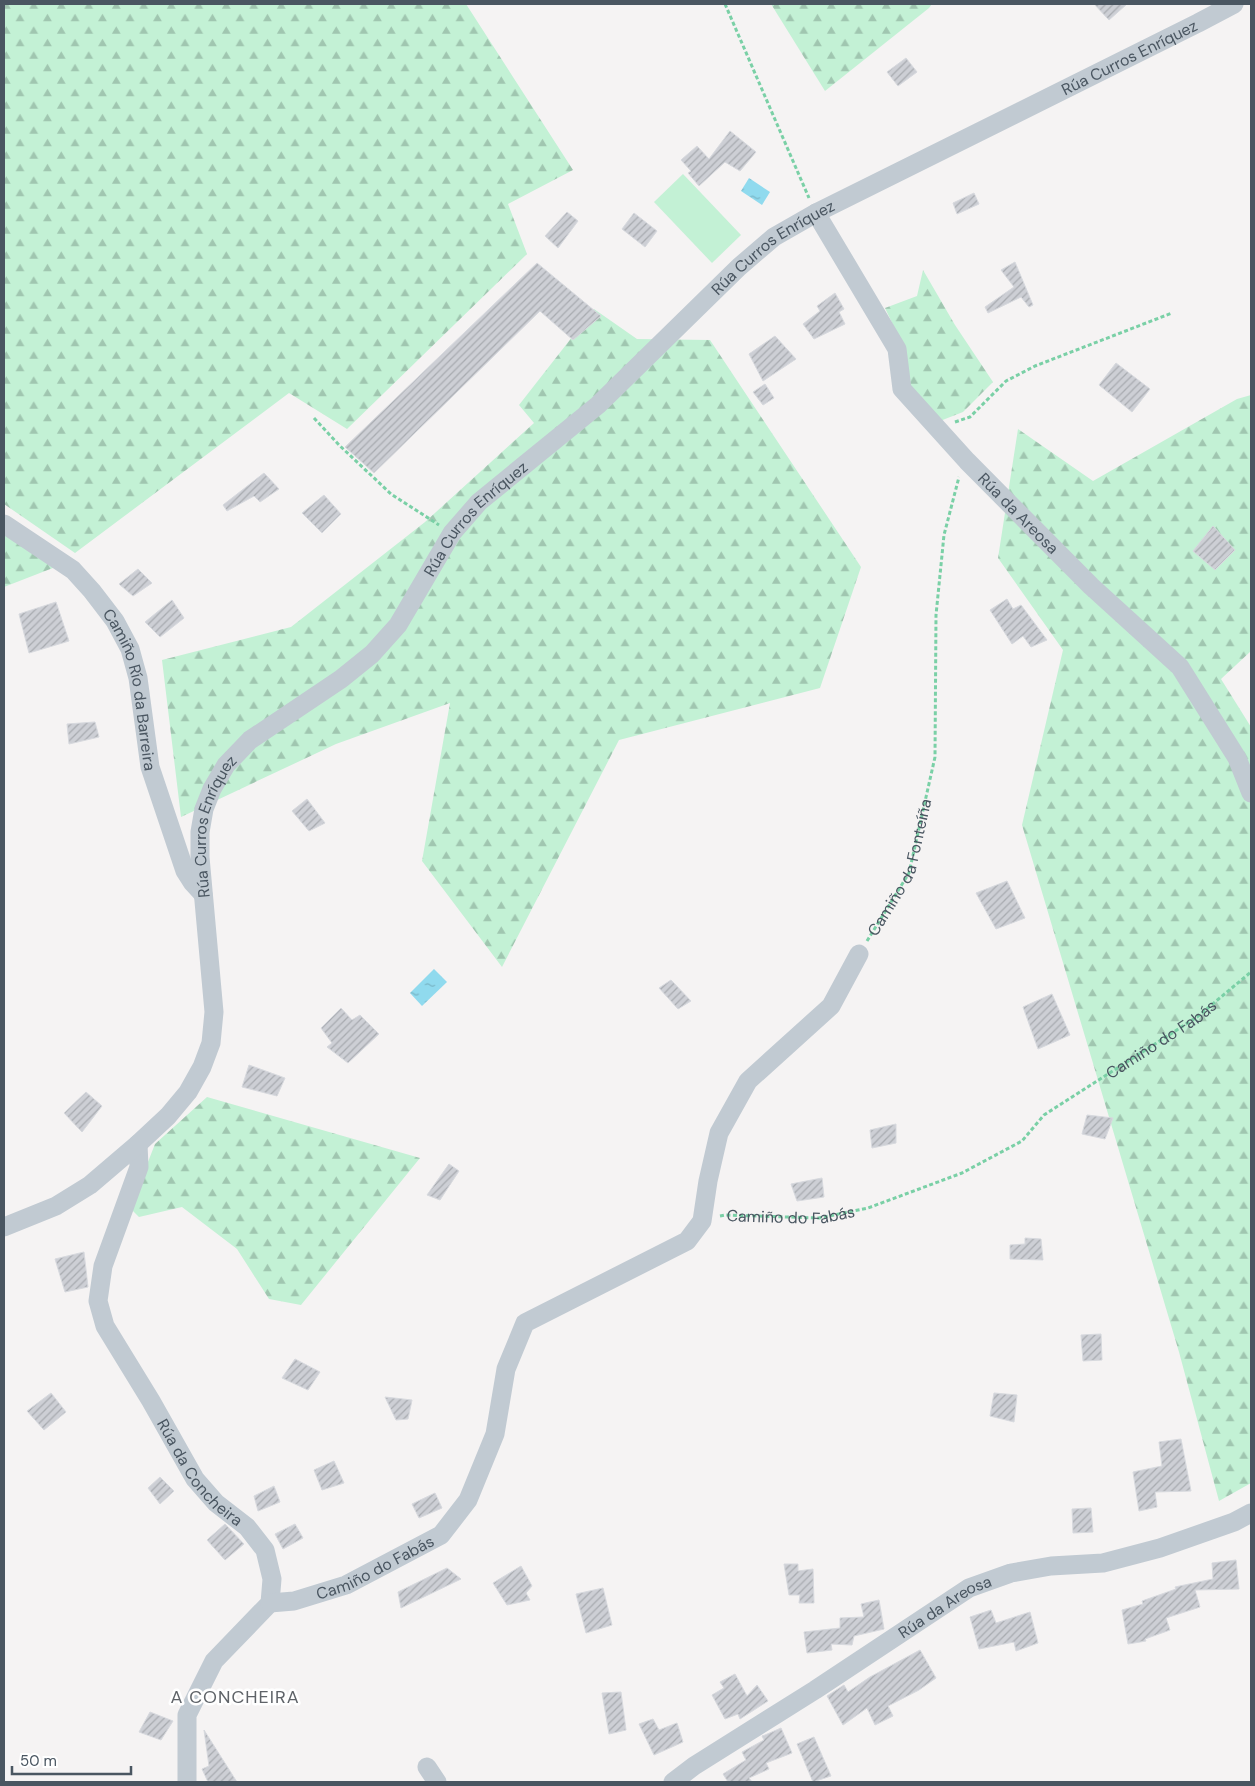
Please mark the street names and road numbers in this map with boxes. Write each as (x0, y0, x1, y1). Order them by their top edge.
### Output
street label: Rúa Curros Enríquez (1058, 15, 1201, 100)
street label: Rúa Curros Enríquez (706, 195, 838, 299)
street label: Rúa Curros Enríquez (418, 456, 532, 580)
street label: Rúa da Areosa (974, 468, 1064, 558)
street label: Camiño Río da Barreira (99, 604, 161, 772)
street label: Rúa Curros Enríquez (189, 750, 241, 899)
street label: Camiño da Fonteíña (862, 797, 936, 940)
street label: Camiño do Fabás (1102, 995, 1221, 1083)
street label: Camiño do Fabás (726, 1200, 857, 1229)
street label: Rúa da Concheira (153, 1415, 247, 1530)
street label: Camiño do Fabás (313, 1530, 437, 1604)
street label: Rúa da Areosa (894, 1570, 994, 1643)

